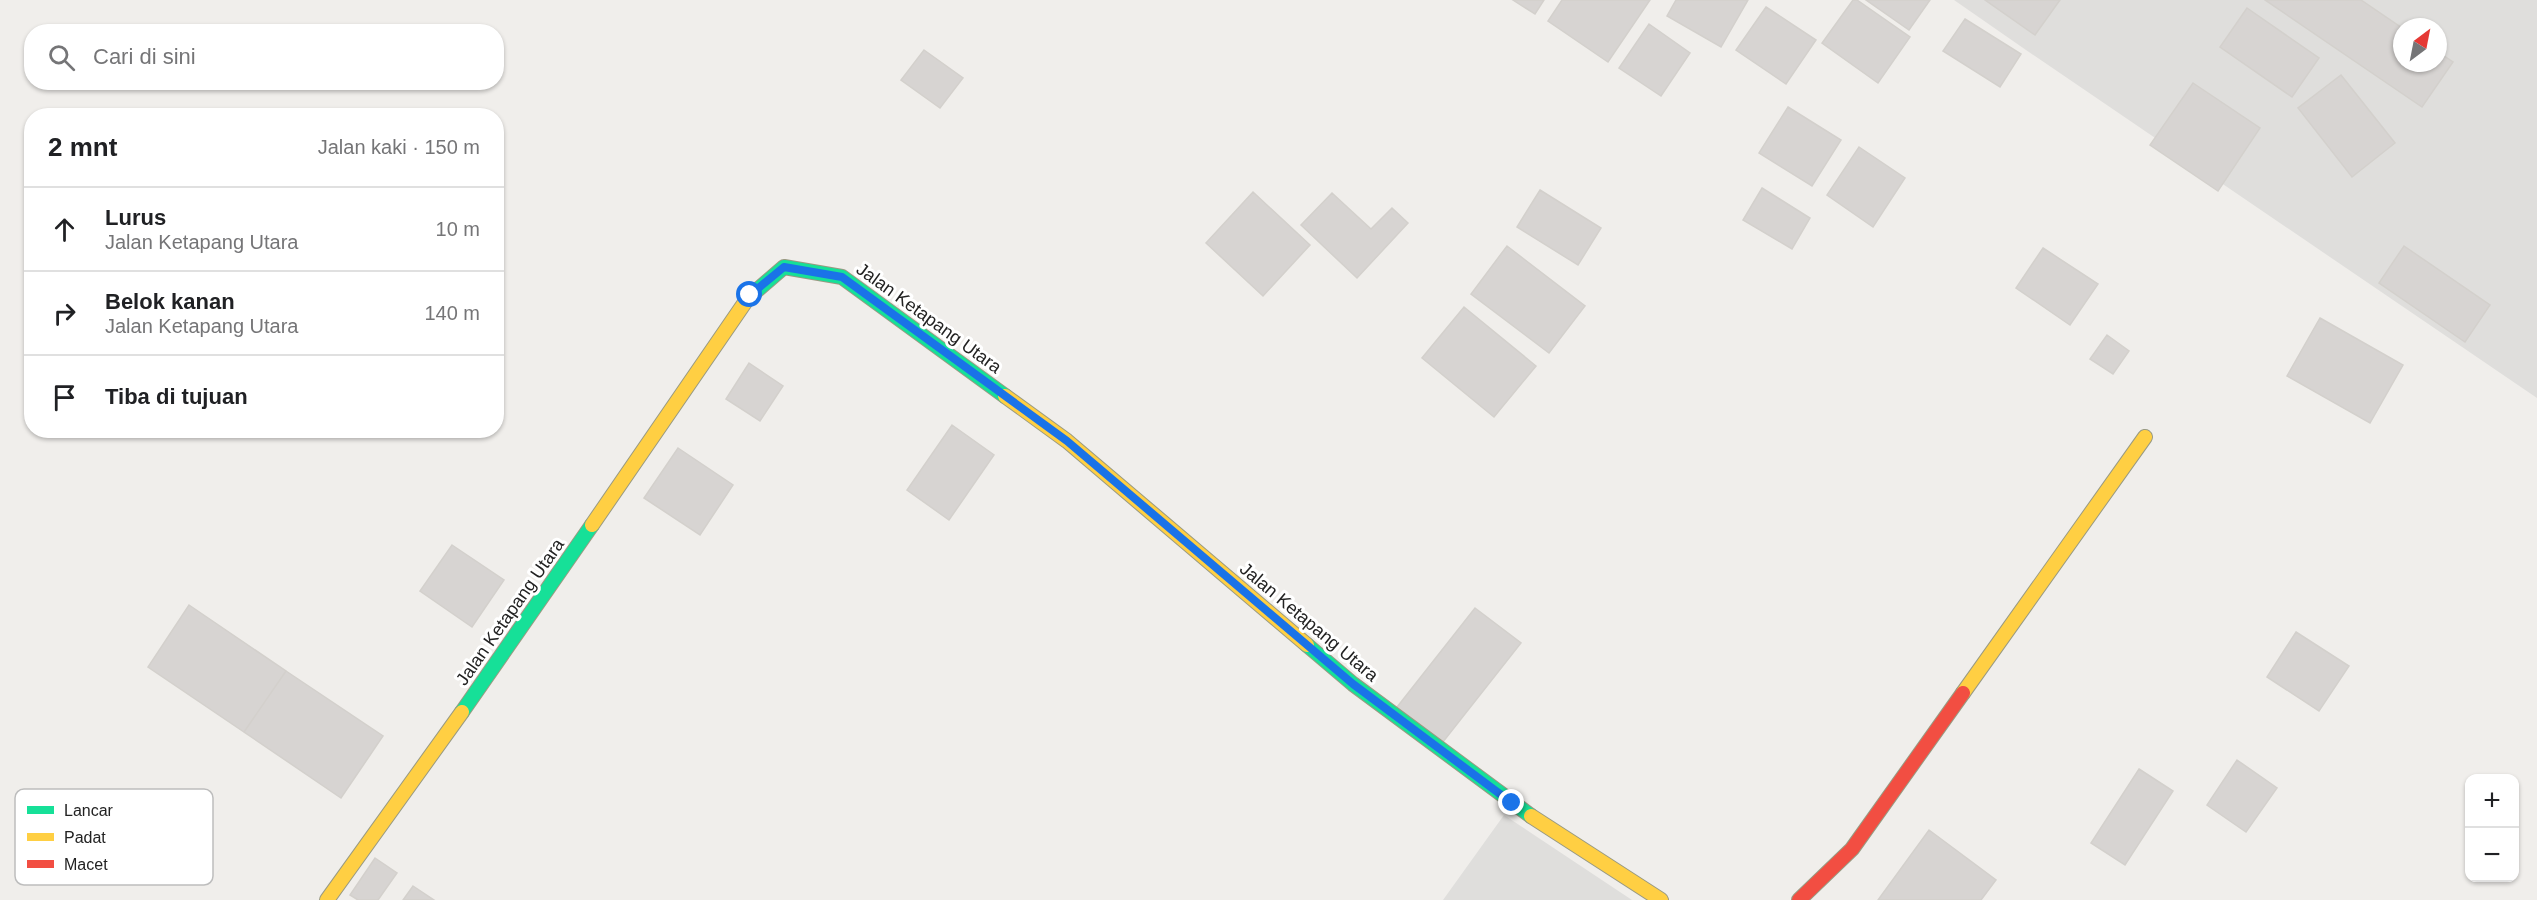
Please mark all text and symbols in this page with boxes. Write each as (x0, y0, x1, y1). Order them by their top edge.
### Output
north arrow (2393, 18, 2447, 72)
search box (24, 24, 504, 90)
icon: search (45, 41, 78, 74)
text: Cari di sini (93, 44, 196, 69)
text: 2 mnt (48, 132, 117, 162)
text: Jalan kaki · 150 m (318, 136, 480, 158)
text: Lurus (105, 205, 166, 230)
icon: ahead (48, 213, 81, 246)
text: 10 m (436, 218, 480, 240)
text: Jalan Ketapang Utara (105, 231, 298, 253)
street label: Jalan Ketapang Utara (853, 259, 1006, 378)
route start (736, 281, 762, 307)
text: Belok kanan (105, 289, 235, 314)
icon: right (48, 297, 81, 330)
text: 140 m (424, 302, 480, 324)
text: Jalan Ketapang Utara (105, 315, 298, 337)
icon: arrive (48, 381, 81, 414)
text: Tiba di tujuan (105, 384, 248, 409)
street label: Jalan Ketapang Utara (452, 534, 569, 689)
street label: Jalan Ketapang Utara (1236, 558, 1383, 686)
map controls (2465, 774, 2519, 882)
button: + (2465, 774, 2519, 828)
legend (15, 789, 213, 885)
route end (1498, 789, 1524, 815)
text: Lancar (64, 802, 114, 819)
button: − (2465, 828, 2519, 882)
text: Padat (64, 829, 106, 846)
text: Macet (64, 856, 108, 873)

